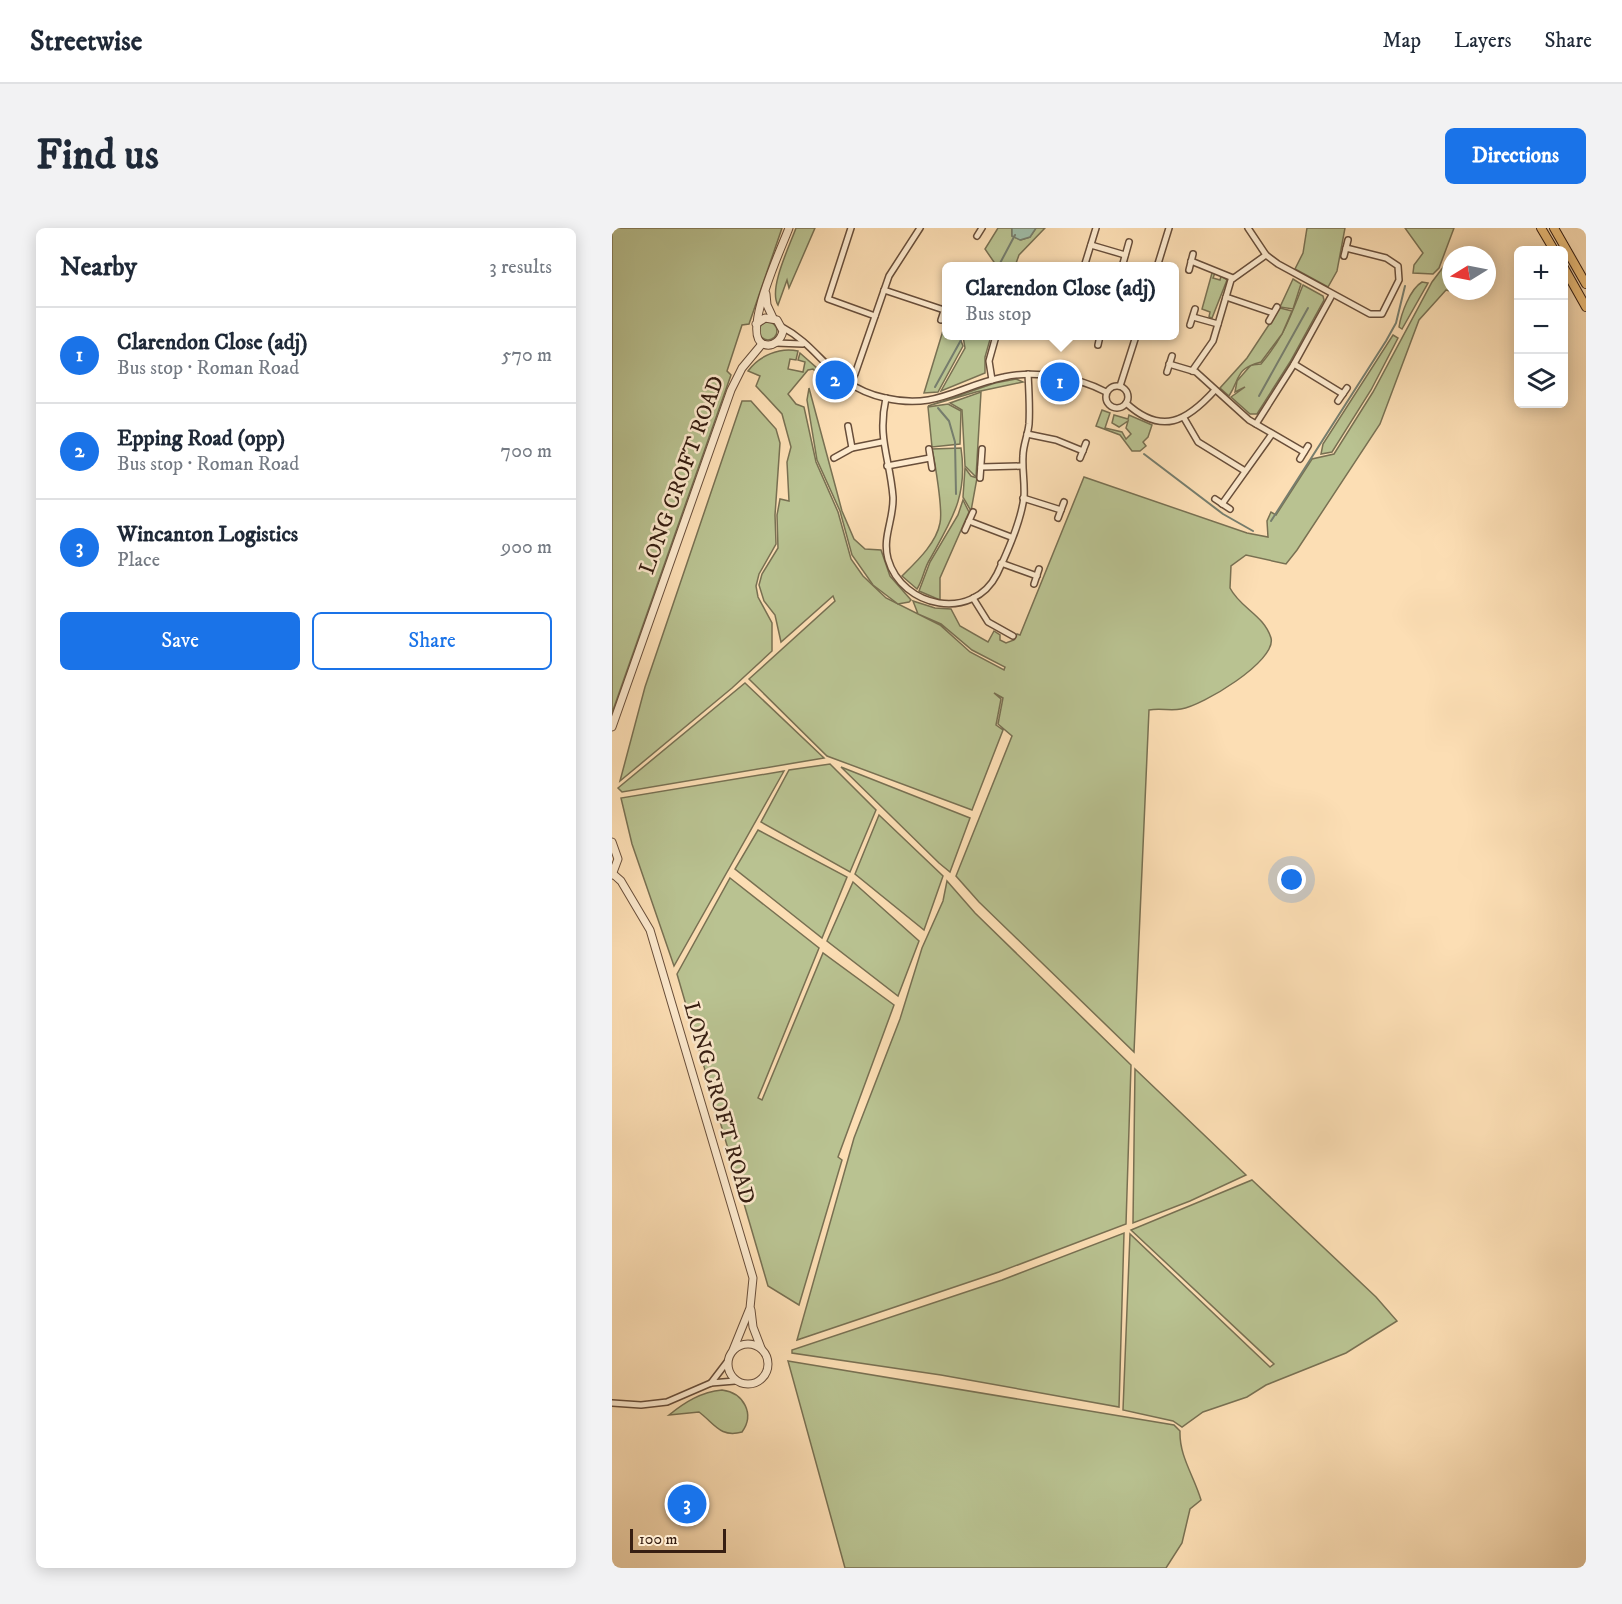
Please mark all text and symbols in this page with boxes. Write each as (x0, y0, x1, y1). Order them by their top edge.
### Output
text: Streetwise (30, 24, 142, 59)
text: Map (1382, 28, 1421, 54)
text: Layers (1454, 28, 1512, 54)
text: Share (1545, 28, 1592, 54)
button: Directions (1445, 128, 1586, 184)
text: Find us (36, 130, 159, 182)
north arrow (1442, 246, 1496, 300)
map controls (1514, 246, 1568, 408)
button: + (1514, 246, 1568, 300)
text: Nearby (60, 251, 137, 284)
text: 3 results (489, 255, 552, 280)
popup (942, 262, 1179, 340)
text: Clarendon Close (adj) (965, 275, 1156, 302)
button: − (1514, 300, 1568, 354)
text: Bus stop (965, 302, 1031, 327)
text: Clarendon Close (adj) (117, 329, 308, 356)
text: 1 (76, 343, 83, 368)
text: 570 m (501, 343, 552, 368)
button: layers (1514, 354, 1568, 408)
text: Bus stop · Roman Road (117, 356, 299, 381)
pin: 2 (816, 358, 854, 402)
pin: 1 (1040, 360, 1080, 404)
street label: LONG CROFT ROAD (634, 372, 730, 578)
text: Epping Road (opp) (117, 425, 285, 452)
text: 2 (75, 439, 84, 464)
text: 700 m (501, 439, 552, 464)
text: Bus stop · Roman Road (117, 452, 299, 477)
text: Wincanton Logistics (117, 521, 298, 548)
text: 3 (76, 535, 83, 560)
text: 900 m (501, 535, 552, 560)
text: Place (117, 548, 160, 573)
button: Save (60, 612, 300, 670)
button: Share (312, 612, 552, 670)
your location (1277, 865, 1306, 894)
street label: LONG CROFT ROAD (677, 999, 761, 1207)
pin: 3 (668, 1482, 706, 1526)
scale bar (630, 1526, 726, 1554)
text: 100 m (639, 1529, 678, 1549)

